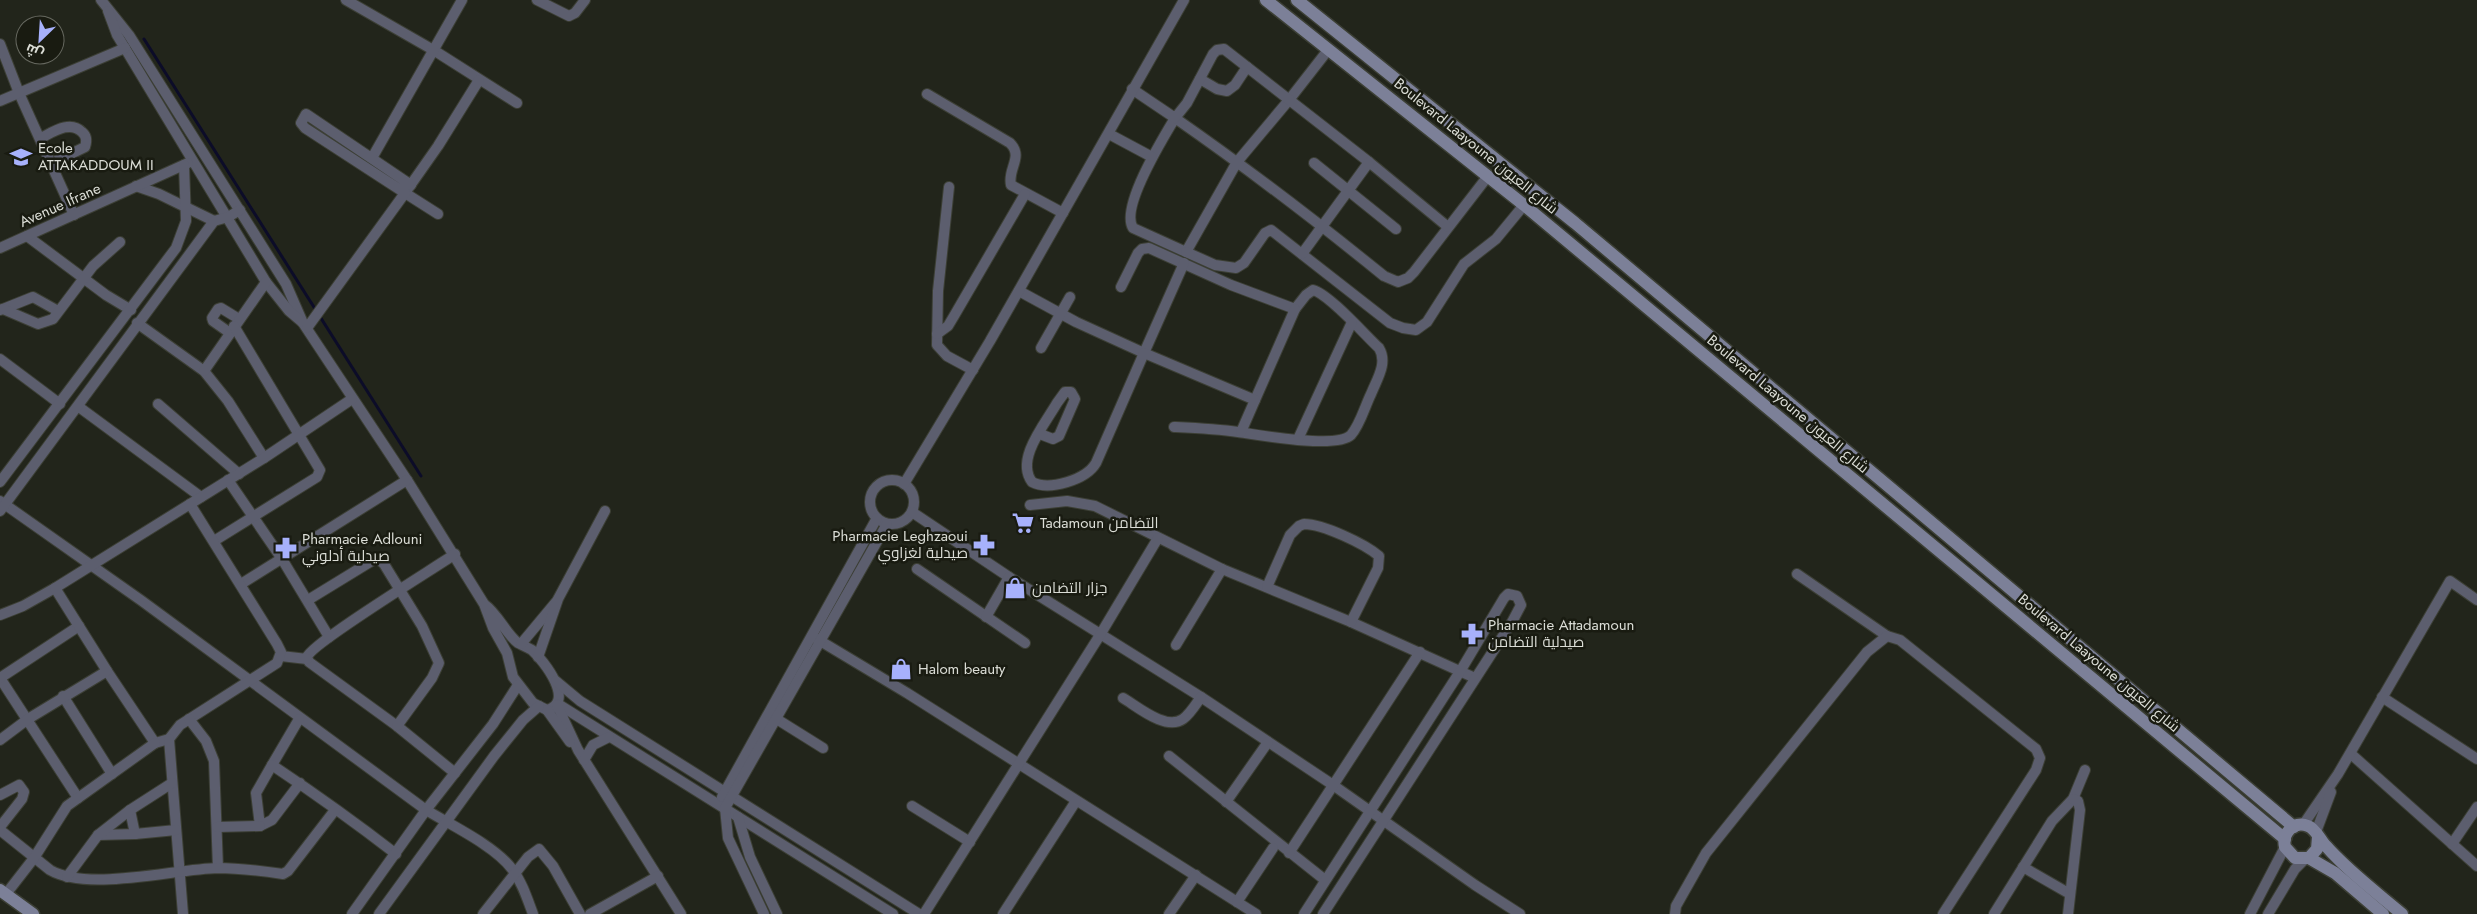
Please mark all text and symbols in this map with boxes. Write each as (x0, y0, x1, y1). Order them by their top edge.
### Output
north arrow (15, 15, 65, 65)
text: ش (22, 39, 47, 65)
street label: Boulevard Laayoune شارع العيون (1389, 73, 1563, 219)
place label: Ecole ATTAKADDOUM II (38, 137, 154, 176)
school or university icon: Ecole ATTAKADDOUM II (8, 144, 34, 170)
street label: Avenue Ifrane (16, 177, 105, 233)
street label: Boulevard Laayoune شارع العيون (1702, 330, 1874, 478)
supermarket icon: Tadamoun التضامن (1010, 510, 1036, 536)
place label: Tadamoun التضامن (1040, 512, 1159, 534)
place label: Pharmacie Leghzaoui صيدلية لغزاوي (832, 525, 968, 565)
place label: Pharmacie Adlouni صيدلية أدلوني (302, 528, 422, 568)
pharmacy icon: Pharmacie Leghzaoui صيدلية لغزاوي (971, 532, 997, 558)
pharmacy icon: Pharmacie Adlouni صيدلية أدلوني (273, 535, 299, 561)
shop icon: جزار التضامن (1002, 575, 1028, 601)
place label: جزار التضامن (1032, 577, 1107, 599)
street label: Boulevard Laayoune شارع العيون (2013, 589, 2185, 737)
place label: Pharmacie Attadamoun صيدلية التضامن (1488, 614, 1634, 653)
pharmacy icon: Pharmacie Attadamoun صيدلية التضامن (1459, 621, 1485, 647)
shop icon: Halom beauty (888, 656, 914, 682)
place label: Halom beauty (918, 658, 1006, 680)

